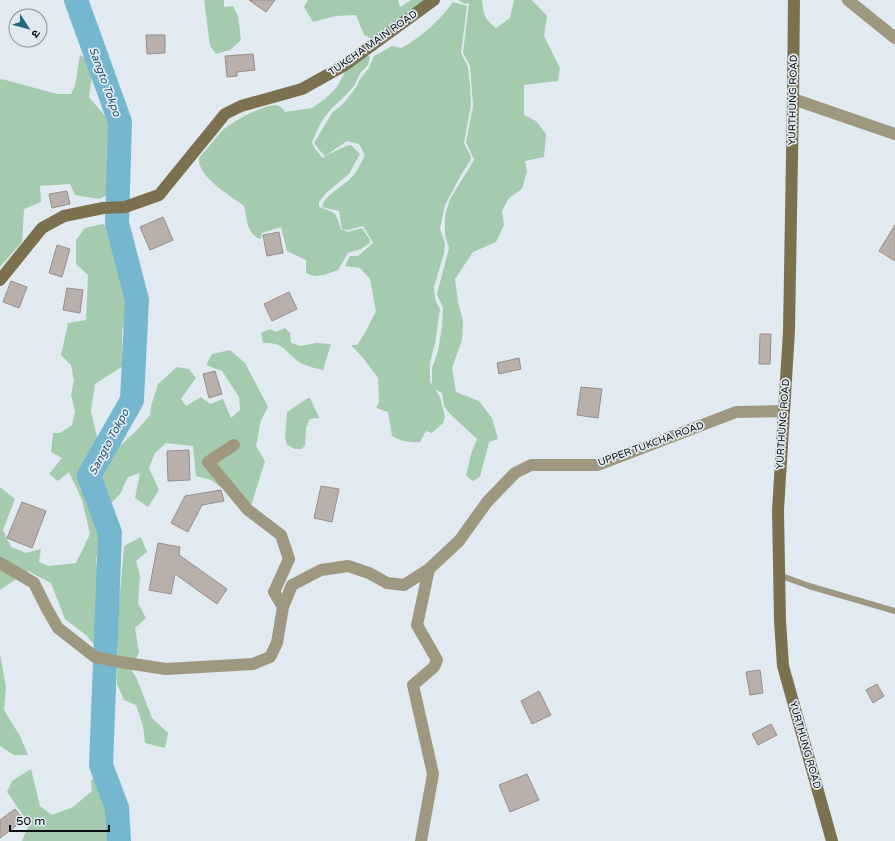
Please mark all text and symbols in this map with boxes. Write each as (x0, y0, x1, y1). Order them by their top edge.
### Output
north arrow (8, 8, 48, 48)
street label: TUKCHA MAIN ROAD (326, 8, 420, 78)
text: उ (28, 27, 43, 40)
water label: Sangto Tokpo (86, 46, 124, 120)
street label: YURTHUNG ROAD (786, 55, 800, 145)
street label: YURTHUNG ROAD (774, 378, 792, 470)
water label: Sangto Tokpo (86, 406, 132, 477)
street label: UPPER TUKCHA ROAD (596, 419, 706, 469)
street label: YURTHUNG ROAD (787, 700, 823, 790)
scale bar (10, 807, 109, 833)
text: 50 m (16, 814, 45, 828)

